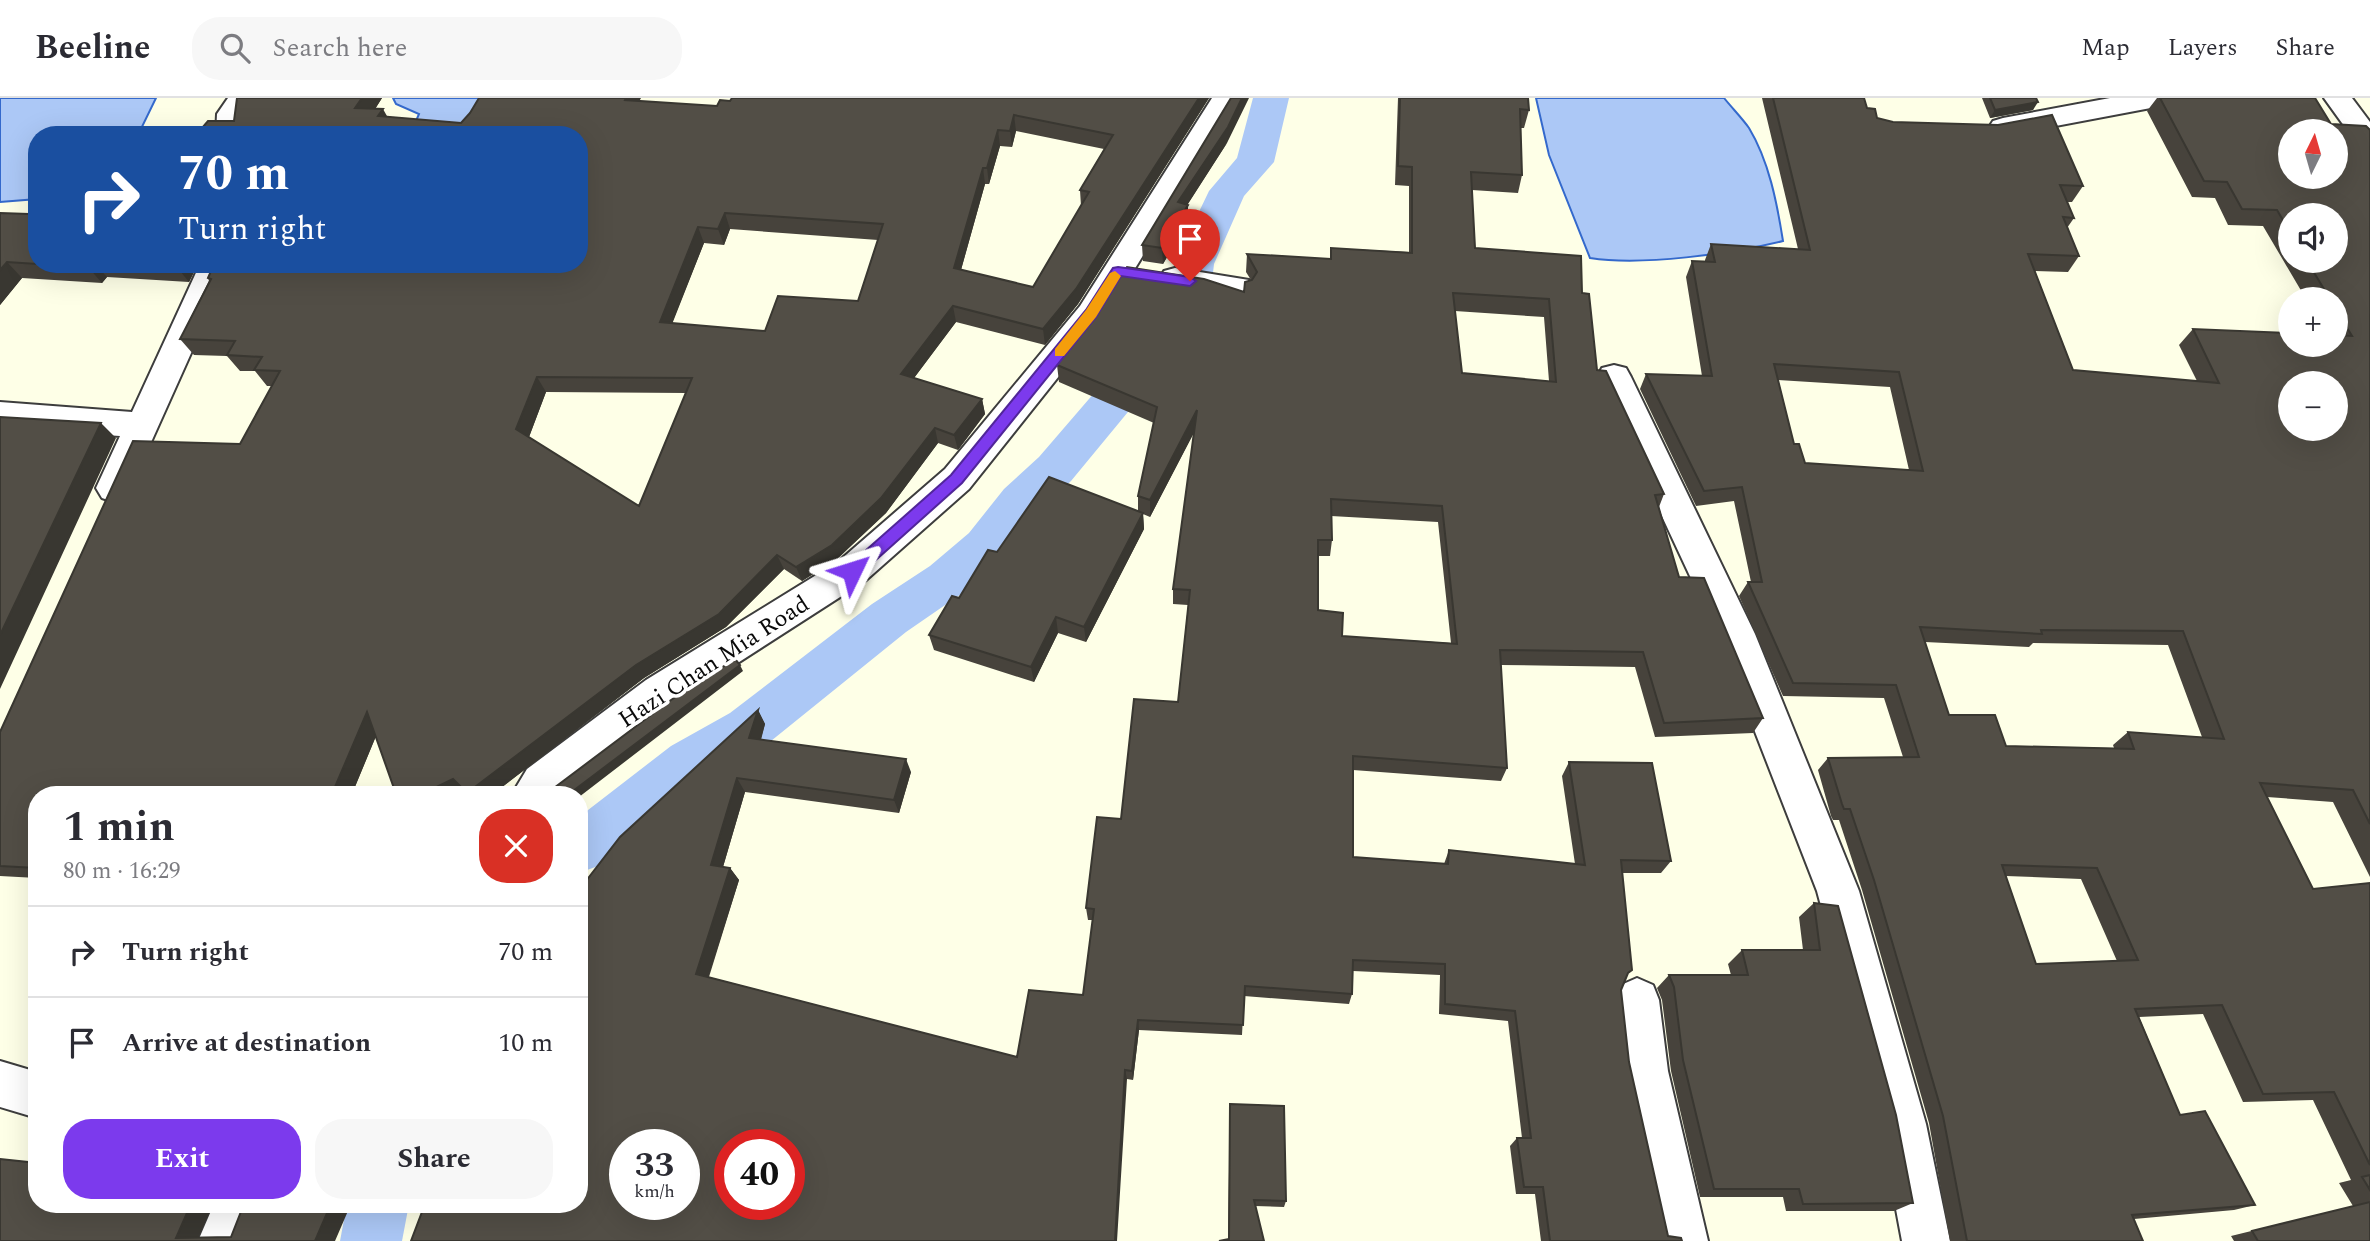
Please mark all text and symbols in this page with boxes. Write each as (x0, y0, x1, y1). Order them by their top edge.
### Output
search box (192, 17, 682, 80)
text: Beeline (35, 23, 150, 73)
text: Search here (272, 28, 407, 68)
icon: search (216, 29, 254, 67)
text: Map (2081, 30, 2130, 66)
text: Layers (2168, 30, 2238, 66)
text: Share (2276, 30, 2335, 66)
north arrow (2278, 119, 2348, 189)
map controls (2278, 119, 2348, 441)
text: 70 m (178, 137, 289, 212)
icon: right (63, 154, 154, 245)
button: sound (2278, 203, 2348, 273)
text: Turn right (178, 205, 326, 254)
pin (1160, 209, 1220, 281)
icon: arrive (1171, 220, 1209, 258)
button: + (2278, 287, 2348, 357)
button: − (2278, 371, 2348, 441)
position arrow (815, 534, 889, 608)
street label: Hazi Chan Mia Road (611, 587, 817, 737)
text: 1 min (63, 796, 175, 859)
button: close (479, 809, 553, 883)
text: 80 m · 16:29 (63, 854, 181, 889)
text: Turn right (122, 932, 249, 972)
text: 70 m (498, 932, 553, 972)
icon: right (63, 933, 101, 971)
text: Arrive at destination (122, 1023, 371, 1063)
text: 10 m (498, 1023, 553, 1063)
icon: arrive (63, 1024, 101, 1062)
button: Exit (63, 1119, 301, 1199)
button: Share (315, 1119, 553, 1199)
speed limit sign: 40 (714, 1129, 805, 1220)
text: 33 (635, 1139, 674, 1192)
text: km/h (634, 1178, 675, 1205)

